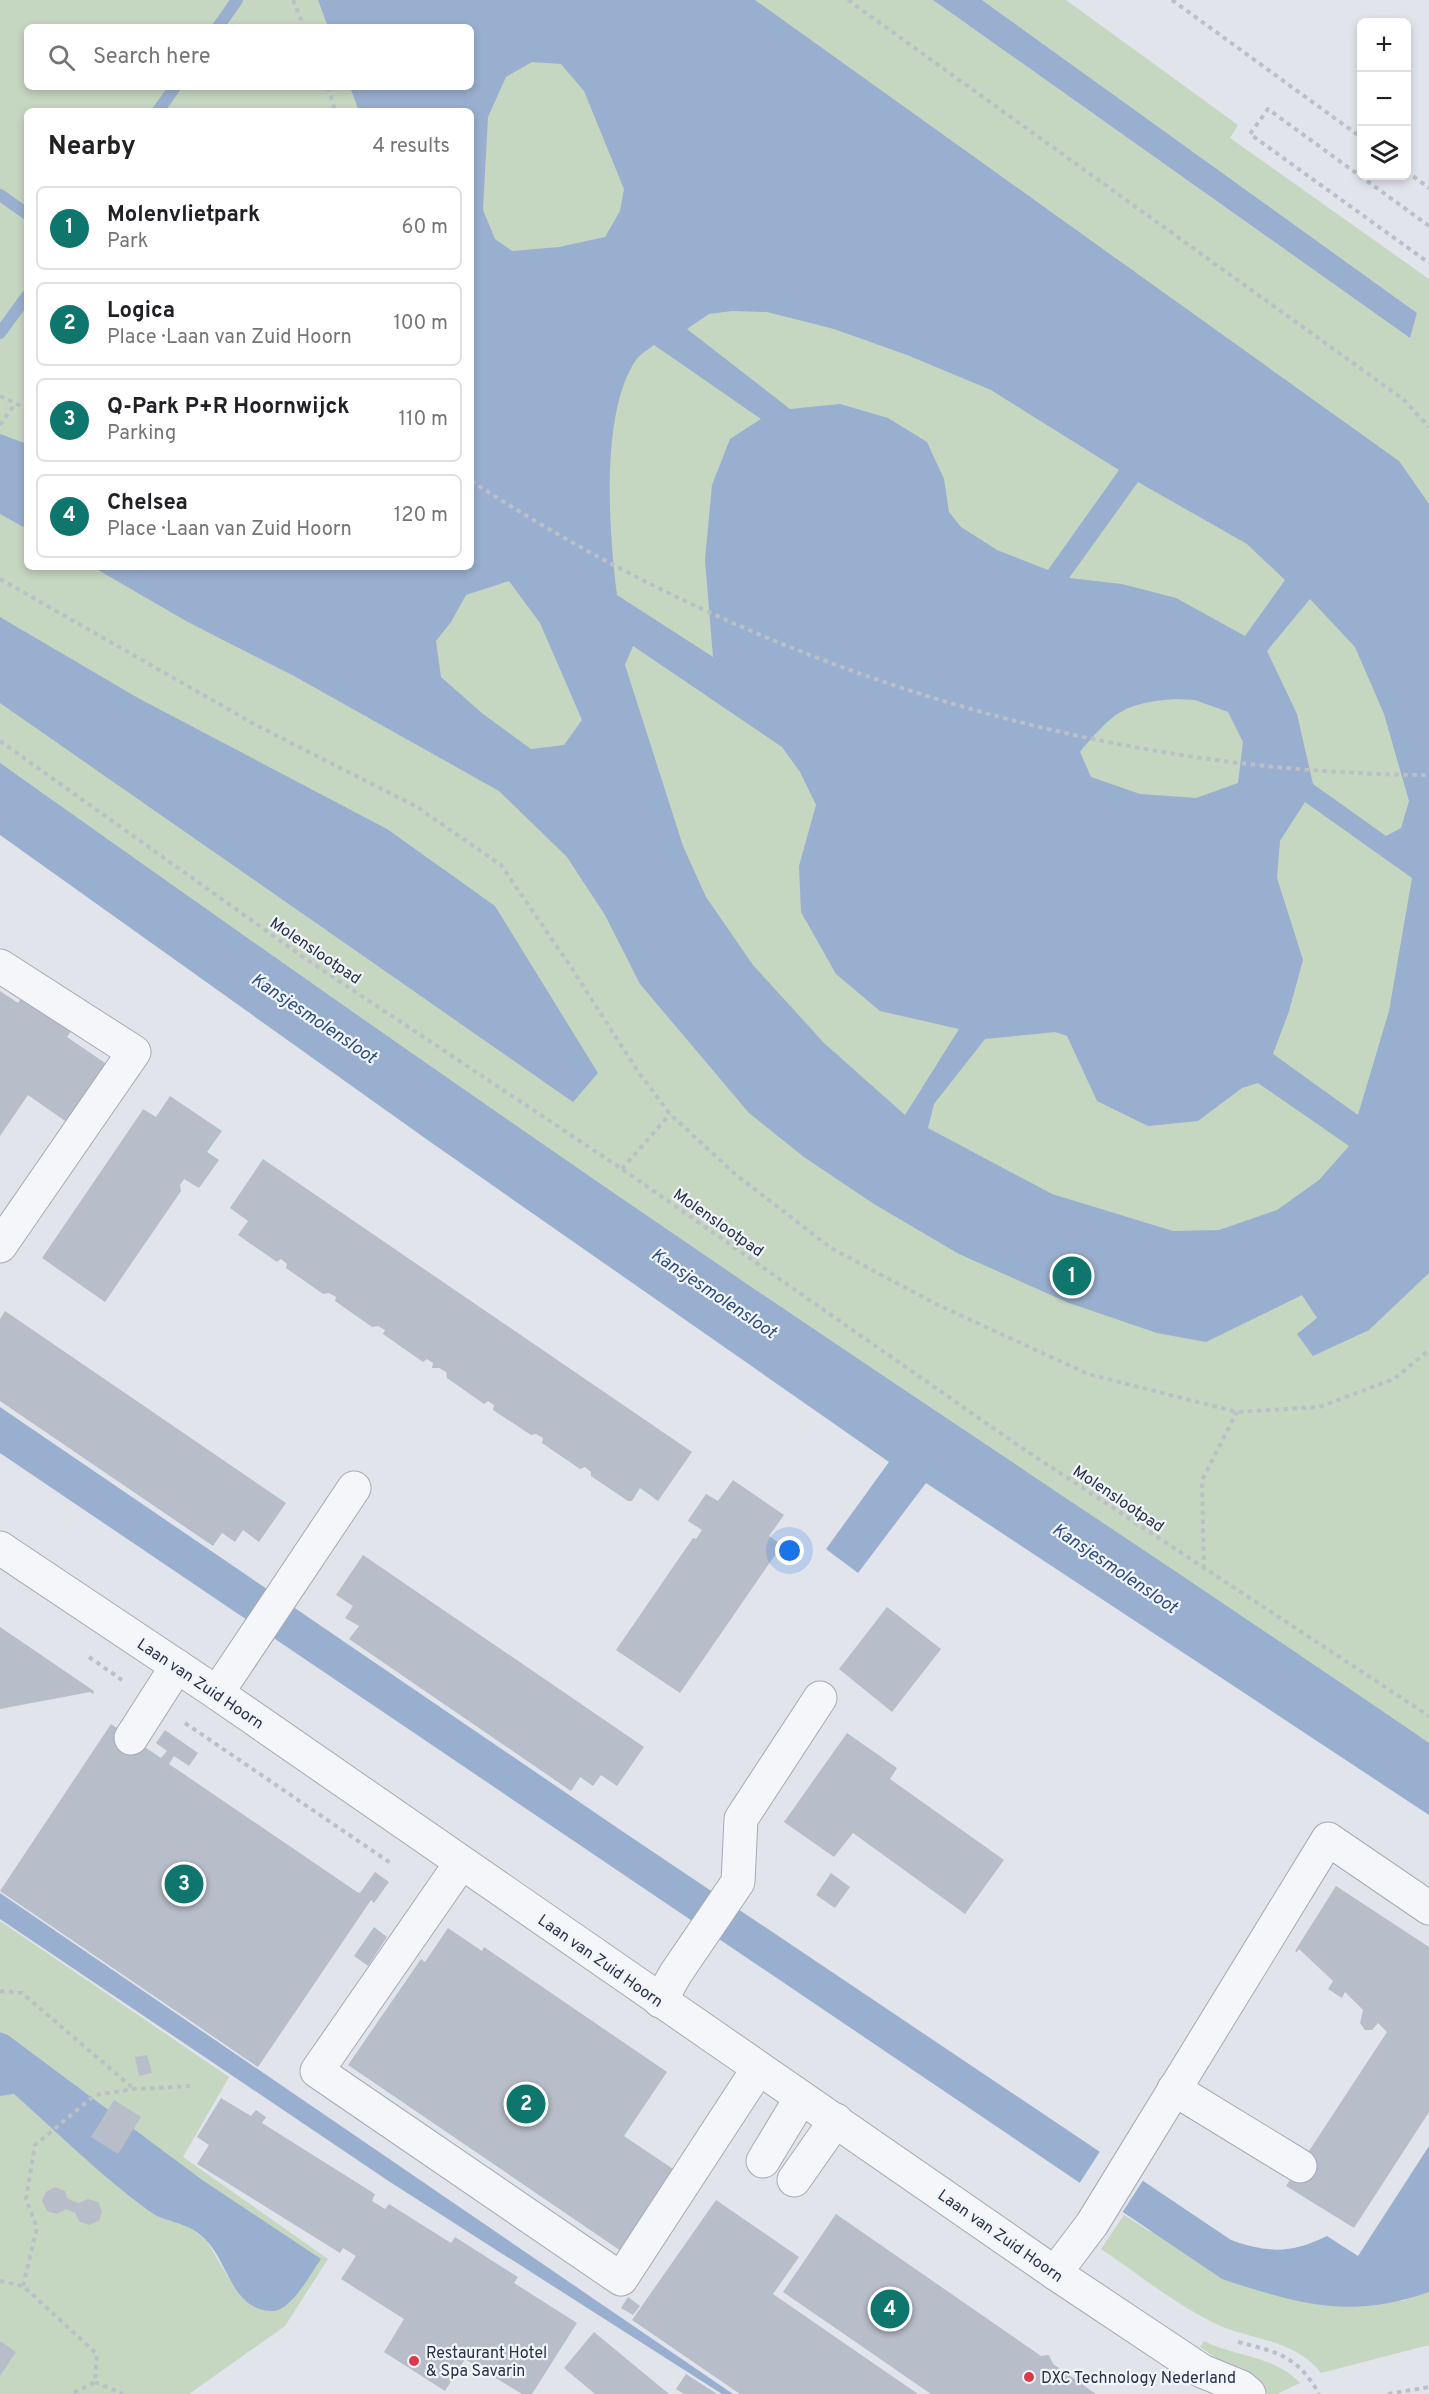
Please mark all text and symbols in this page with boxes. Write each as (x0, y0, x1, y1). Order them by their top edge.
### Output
map controls (1357, 18, 1411, 180)
button: + (1357, 18, 1411, 72)
search box (24, 24, 474, 90)
icon: search (45, 41, 78, 74)
text: Search here (93, 44, 211, 71)
button: − (1357, 72, 1411, 126)
button: layers (1357, 126, 1411, 180)
text: Nearby (48, 131, 136, 164)
text: 4 results (373, 134, 450, 160)
text: Molenvlietpark (107, 202, 260, 229)
text: 1 (66, 215, 74, 241)
text: 60 m (402, 215, 448, 241)
text: Park (107, 229, 148, 255)
text: Logica (107, 298, 175, 325)
text: 2 (63, 311, 76, 337)
text: 100 m (393, 311, 448, 337)
text: Place · Laan van Zuid Hoorn (107, 325, 352, 351)
text: Q-Park P+R Hoornwijck (107, 394, 350, 421)
text: 3 (64, 407, 76, 433)
text: 110 m (399, 407, 448, 433)
text: Parking (107, 421, 176, 447)
text: Chelsea (107, 490, 188, 517)
text: 4 (63, 503, 76, 529)
text: 120 m (394, 503, 448, 529)
text: Place · Laan van Zuid Hoorn (107, 517, 352, 543)
street label: Molenslootpad (265, 914, 364, 990)
water label: Kansjesmolensloot (246, 969, 382, 1071)
street label: Molenslootpad (669, 1185, 767, 1262)
water label: Kansjesmolensloot (646, 1244, 782, 1346)
pin: 1 (1052, 1254, 1092, 1298)
street label: Molenslootpad (1068, 1462, 1167, 1538)
water label: Kansjesmolensloot (1047, 1519, 1183, 1621)
your location (775, 1536, 804, 1565)
street label: Laan van Zuid Hoorn (133, 1635, 267, 1735)
pin: 3 (164, 1862, 204, 1906)
street label: Laan van Zuid Hoorn (533, 1911, 666, 2012)
pin: 2 (506, 2082, 546, 2126)
street label: Laan van Zuid Hoorn (933, 2186, 1066, 2287)
pin: 4 (870, 2286, 910, 2332)
place label: Restaurant Hotel & Spa Savarin (426, 2344, 547, 2382)
marker: Restaurant Hotel & Spa Savarin (407, 2354, 421, 2368)
place label: DXC Technology Nederland (1041, 2369, 1236, 2389)
marker: DXC Technology Nederland (1022, 2370, 1036, 2384)

